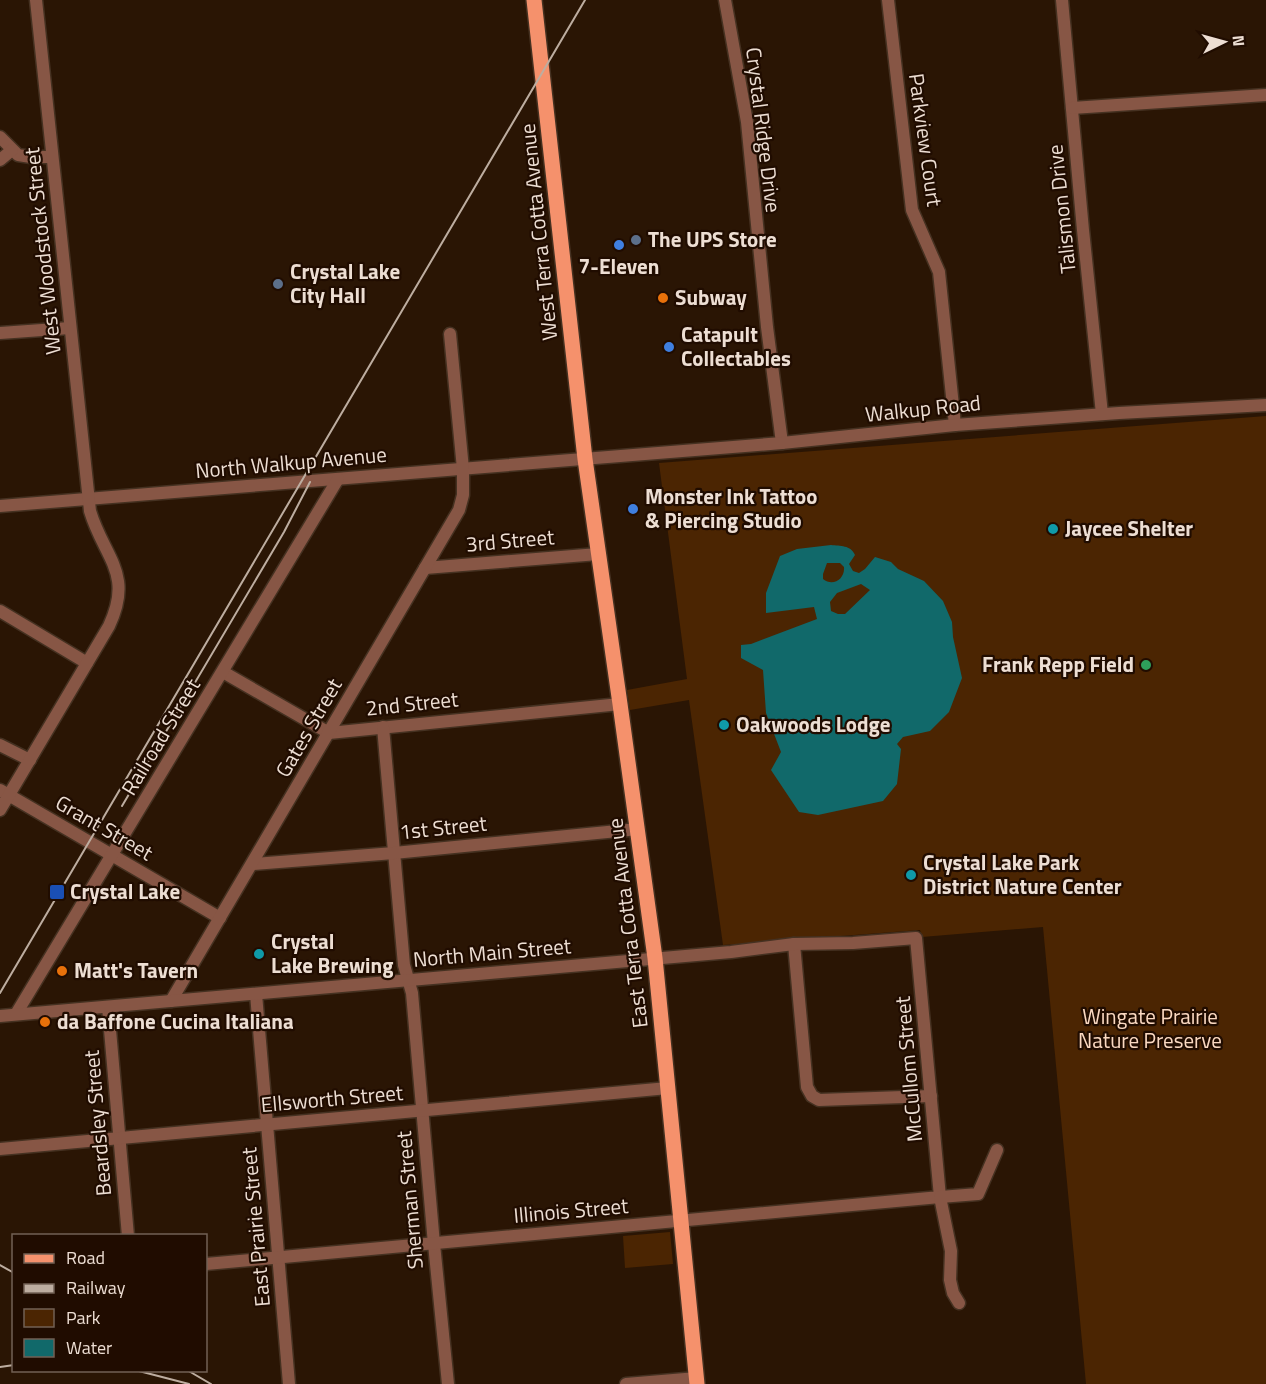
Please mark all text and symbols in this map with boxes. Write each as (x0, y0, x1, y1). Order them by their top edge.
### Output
north arrow (1194, 12, 1254, 72)
text: N (1227, 34, 1251, 47)
street label: Crystal Ridge Drive (738, 45, 790, 214)
street label: Parkview Court (901, 71, 951, 209)
street label: West Terra Cotta Avenue (511, 122, 565, 342)
street label: Talismon Drive (1038, 143, 1084, 275)
street label: West Woodstock Street (15, 145, 69, 356)
place label: The UPS Store (648, 223, 777, 255)
marker: The UPS Store (629, 233, 643, 247)
marker: 7-Eleven (612, 238, 626, 252)
place label: 7-Eleven (579, 250, 659, 282)
place label: Crystal Lake City Hall (290, 255, 400, 311)
marker: Crystal Lake City Hall (271, 277, 285, 291)
place label: Subway (675, 281, 747, 313)
marker: Subway (656, 291, 670, 305)
place label: Catapult Collectables (681, 318, 791, 374)
marker: Catapult Collectables (662, 340, 676, 354)
street label: Walkup Road (864, 386, 982, 430)
street label: North Walkup Avenue (194, 438, 388, 486)
place label: Monster Ink Tattoo & Piercing Studio (645, 480, 817, 536)
marker: Monster Ink Tattoo & Piercing Studio (626, 502, 640, 516)
place label: Jaycee Shelter (1065, 512, 1193, 544)
street label: 3rd Street (464, 520, 556, 560)
marker: Jaycee Shelter (1046, 522, 1060, 536)
place label: Frank Repp Field (982, 648, 1134, 680)
marker: Frank Repp Field (1139, 658, 1153, 672)
street label: Railroad Street (113, 671, 208, 801)
street label: Gates Street (267, 671, 350, 783)
street label: 2nd Street (364, 682, 460, 724)
place label: Oakwoods Lodge (736, 708, 890, 740)
marker: Oakwoods Lodge (717, 718, 731, 732)
street label: Grant Street (50, 786, 160, 868)
street label: 1st Street (398, 806, 489, 847)
street label: East Terra Cotta Avenue (598, 816, 656, 1030)
place label: Crystal Lake Park District Nature Center (923, 846, 1122, 902)
marker: Crystal Lake Park District Nature Center (904, 868, 918, 882)
place label: Crystal Lake (70, 875, 180, 907)
marker: Crystal Lake (48, 883, 66, 901)
place label: Crystal Lake Brewing (271, 925, 393, 981)
street label: North Main Street (412, 929, 573, 975)
marker: Crystal Lake Brewing (252, 947, 266, 961)
place label: Matt's Tavern (74, 954, 198, 986)
marker: Matt's Tavern (55, 964, 69, 978)
street label: McCullom Street (886, 994, 930, 1143)
park label: Wingate Prairie Nature Preserve (1078, 1000, 1222, 1056)
place label: da Baffone Cucina Italiana (57, 1005, 294, 1037)
marker: da Baffone Cucina Italiana (38, 1015, 52, 1029)
street label: Beardsley Street (75, 1048, 119, 1197)
street label: Ellsworth Street (259, 1076, 405, 1120)
street label: Sherman Street (387, 1129, 431, 1271)
street label: East Prairie Street (232, 1145, 278, 1308)
street label: Illinois Street (512, 1189, 630, 1231)
legend (12, 1234, 207, 1372)
text: Road (66, 1244, 105, 1271)
text: Railway (66, 1274, 126, 1301)
text: Park (66, 1304, 101, 1331)
text: Water (66, 1334, 112, 1361)

